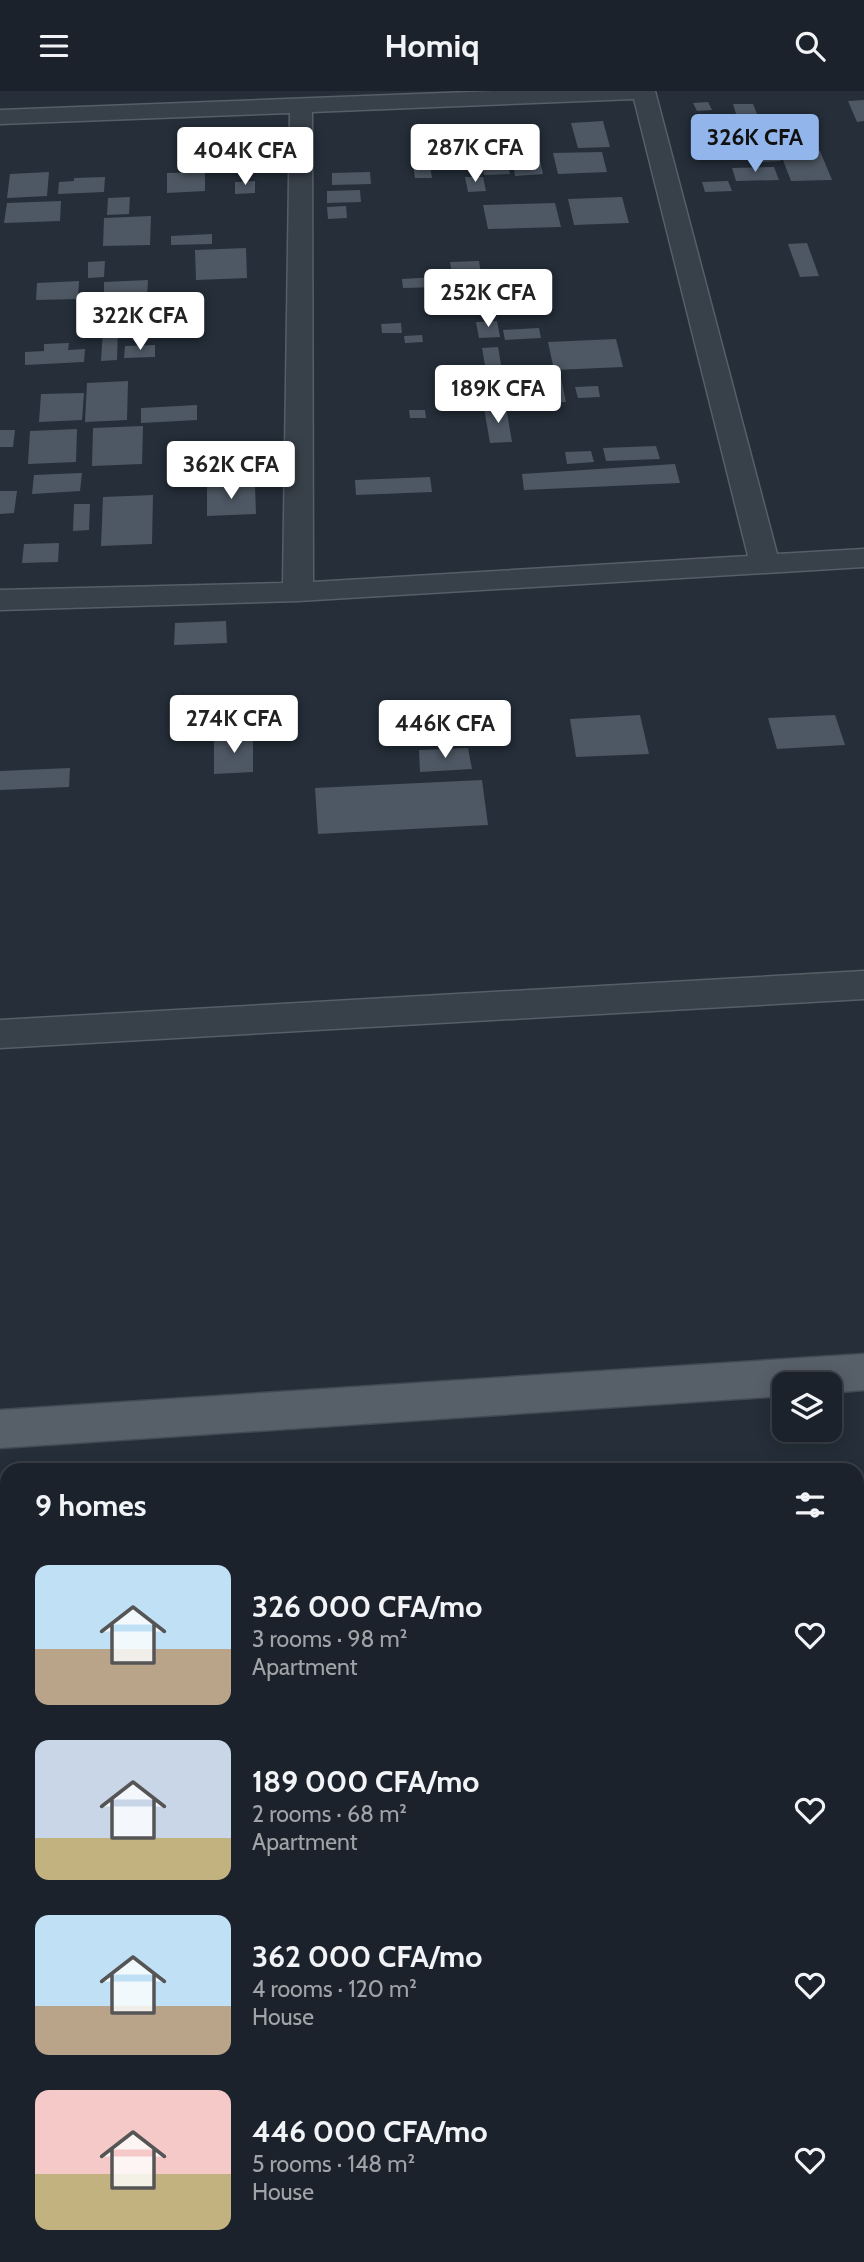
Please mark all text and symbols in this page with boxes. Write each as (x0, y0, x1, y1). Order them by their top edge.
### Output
text: Homiq (385, 26, 479, 65)
icon: menu (35, 27, 73, 65)
icon: search (791, 27, 829, 65)
pin: 326K CFA (683, 115, 827, 174)
text: 326K CFA (707, 123, 803, 151)
pin: 287K CFA (403, 125, 547, 184)
pin: 404K CFA (173, 127, 317, 187)
text: 287K CFA (427, 133, 523, 161)
text: 404K CFA (193, 136, 297, 164)
pin: 252K CFA (416, 269, 560, 329)
text: 252K CFA (440, 278, 536, 306)
pin: 322K CFA (68, 293, 212, 352)
text: 322K CFA (92, 301, 188, 329)
pin: 189K CFA (426, 365, 570, 425)
text: 189K CFA (451, 374, 545, 402)
pin: 362K CFA (159, 441, 303, 501)
text: 362K CFA (183, 450, 279, 478)
pin: 274K CFA (162, 695, 306, 755)
pin: 446K CFA (373, 701, 517, 760)
text: 274K CFA (186, 704, 282, 732)
text: 446K CFA (395, 709, 495, 737)
map controls (772, 1372, 842, 1442)
button: layers (772, 1372, 842, 1442)
icon: filters (791, 1486, 829, 1524)
text: 9 homes (35, 1487, 146, 1524)
text: 326 000 CFA/mo (252, 1588, 482, 1625)
icon: home (91, 1593, 175, 1677)
icon: heart (791, 1616, 829, 1654)
text: 3 rooms · 98 m² (252, 1625, 407, 1653)
text: Apartment (252, 1653, 357, 1681)
text: 189 000 CFA/mo (252, 1763, 479, 1800)
icon: home (91, 1768, 175, 1852)
icon: heart (791, 1791, 829, 1829)
text: 2 rooms · 68 m² (252, 1800, 407, 1828)
text: Apartment (252, 1828, 357, 1856)
text: 362 000 CFA/mo (252, 1938, 482, 1975)
icon: home (91, 1943, 175, 2027)
icon: heart (791, 1966, 829, 2004)
text: 4 rooms · 120 m² (252, 1975, 417, 2003)
text: House (252, 2003, 314, 2031)
text: 446 000 CFA/mo (252, 2113, 488, 2150)
icon: home (91, 2118, 175, 2202)
icon: heart (791, 2141, 829, 2179)
text: 5 rooms · 148 m² (252, 2150, 415, 2178)
text: House (252, 2178, 314, 2206)

